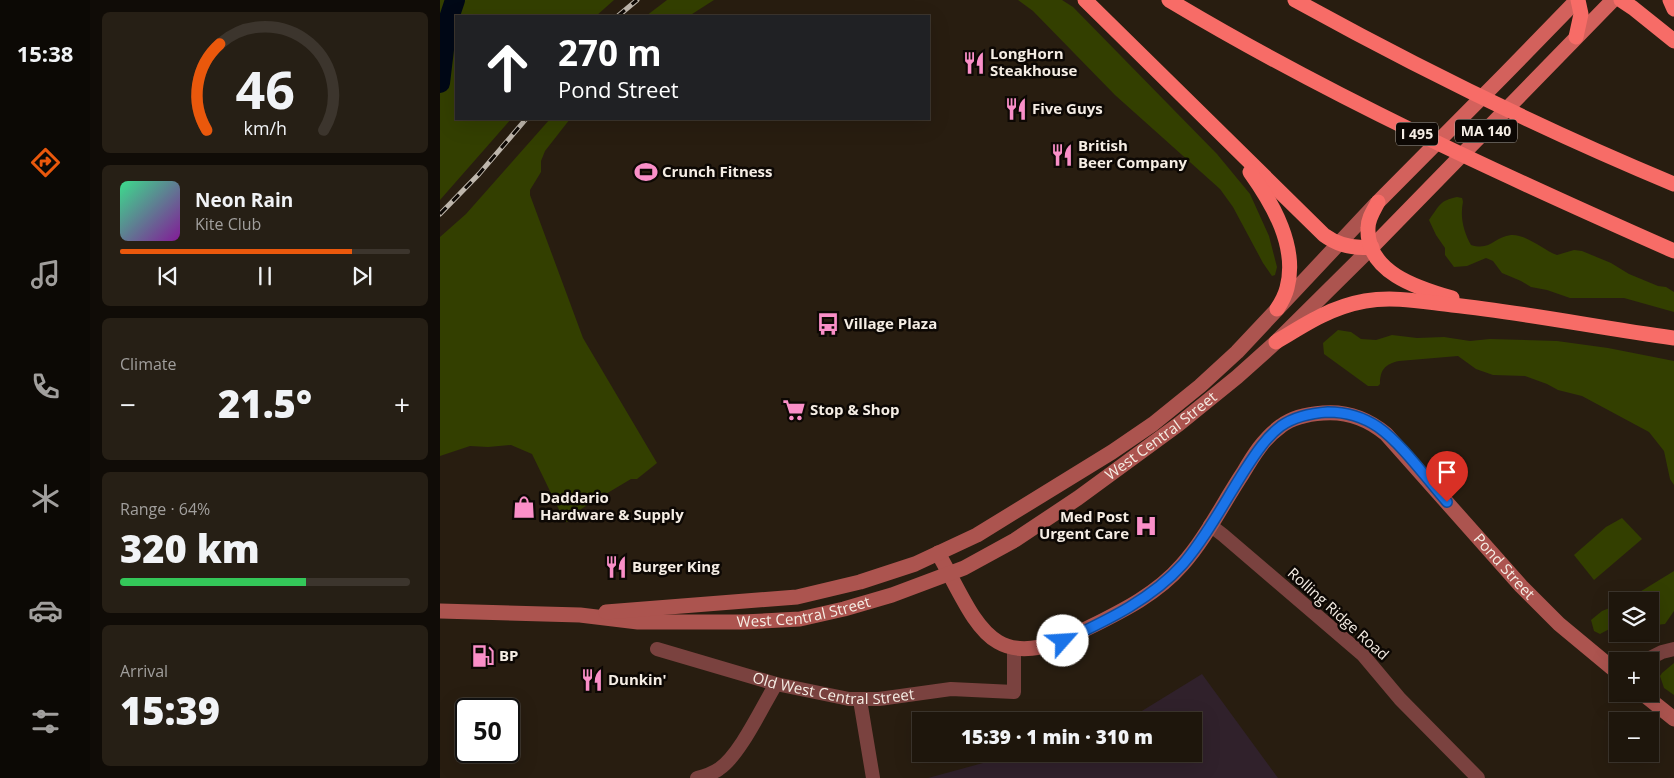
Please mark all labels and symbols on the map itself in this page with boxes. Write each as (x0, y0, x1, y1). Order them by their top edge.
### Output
place label: LongHorn Steakhouse (990, 43, 1077, 80)
restaurant icon: LongHorn Steakhouse (961, 50, 987, 76)
restaurant icon: Five Guys (1003, 96, 1029, 122)
place label: Five Guys (1032, 98, 1103, 118)
road number: MA 140 (1455, 120, 1517, 142)
road number: I 495 (1396, 122, 1438, 146)
place label: British Beer Company (1078, 135, 1187, 172)
restaurant icon: British Beer Company (1049, 142, 1075, 168)
sports icon: Crunch Fitness (633, 159, 659, 185)
place label: Crunch Fitness (662, 161, 773, 181)
bus stop icon: Village Plaza (815, 311, 841, 337)
place label: Village Plaza (844, 313, 937, 333)
street label: West Central Street (1100, 387, 1220, 484)
supermarket icon: Stop & Shop (781, 397, 807, 423)
place label: Stop & Shop (810, 399, 900, 419)
pin (1426, 451, 1468, 502)
place label: Daddario Hardware & Supply (540, 487, 684, 524)
shop icon: Daddario Hardware & Supply (511, 494, 537, 520)
place label: Med Post Urgent Care (1039, 506, 1129, 543)
hospital icon: Med Post Urgent Care (1133, 513, 1159, 539)
street label: Pond Street (1470, 529, 1540, 603)
restaurant icon: Burger King (603, 554, 629, 580)
place label: Burger King (632, 556, 720, 576)
street label: Rolling Ridge Road (1284, 563, 1393, 664)
street label: West Central Street (736, 591, 872, 631)
position arrow (1036, 614, 1088, 666)
fuel station icon: BP (470, 643, 496, 669)
place label: BP (499, 645, 519, 665)
restaurant icon: Dunkin' (579, 667, 605, 693)
street label: Old West Central Street (750, 667, 915, 708)
place label: Dunkin' (608, 669, 667, 689)
speed limit sign: 50 (455, 698, 520, 763)

